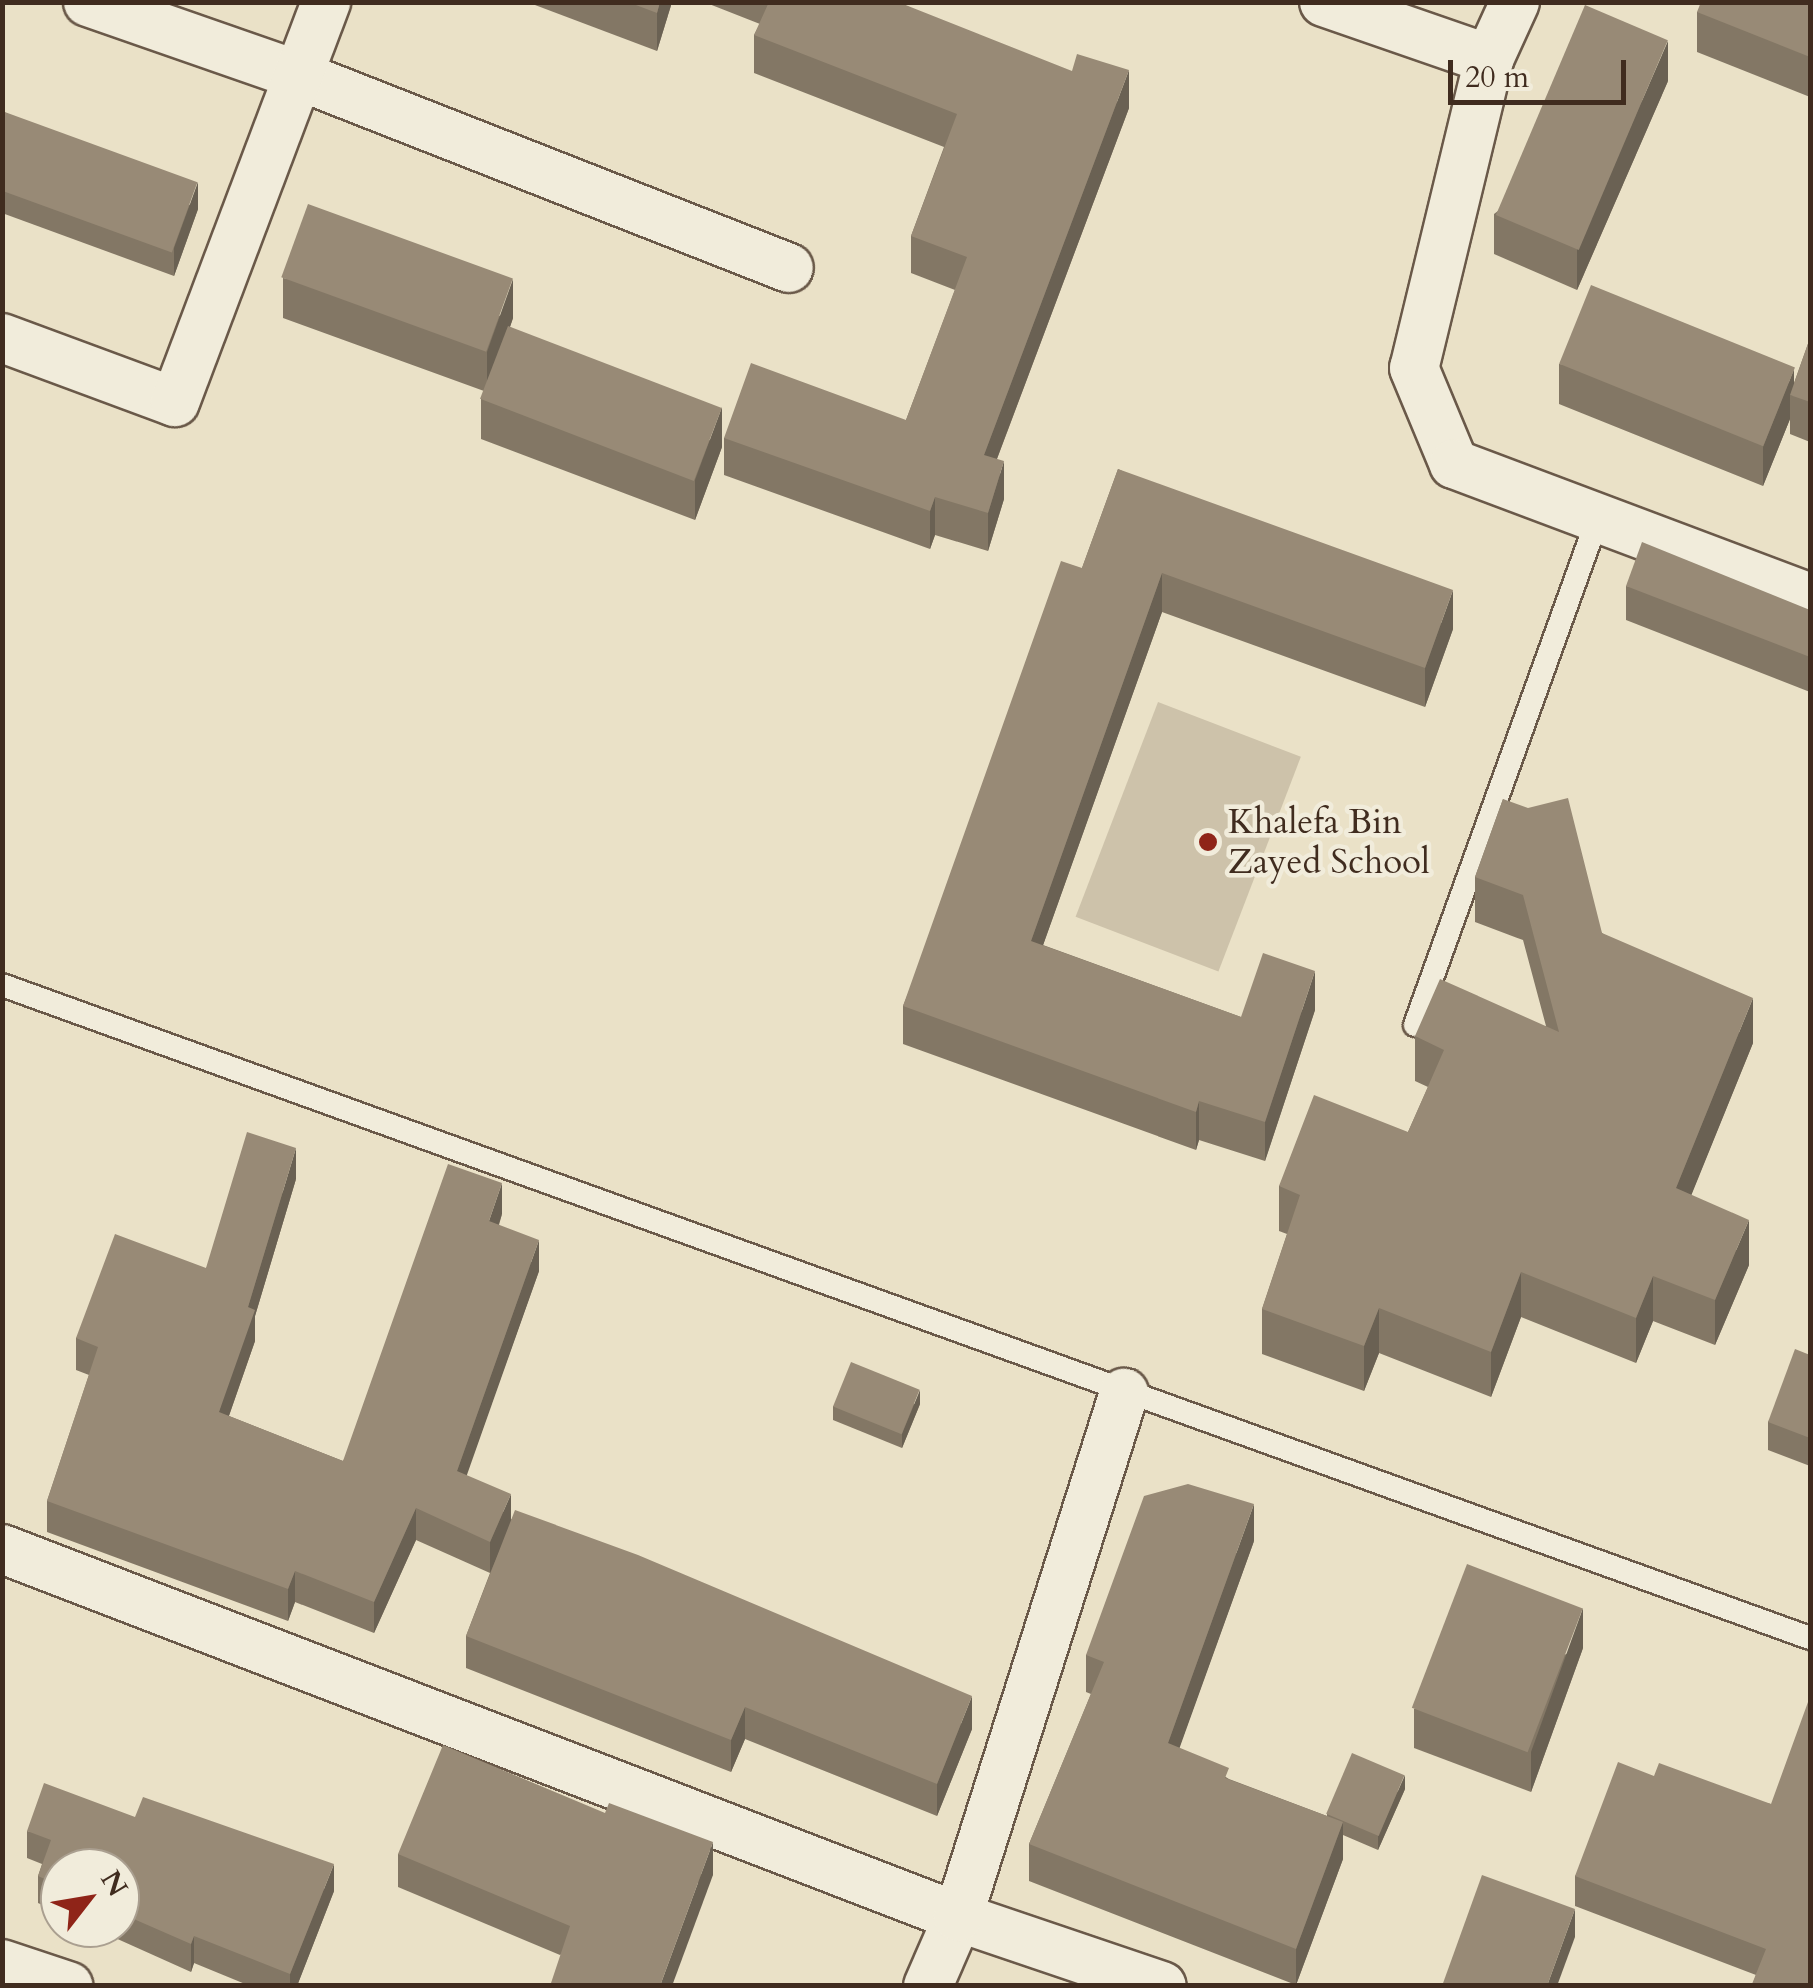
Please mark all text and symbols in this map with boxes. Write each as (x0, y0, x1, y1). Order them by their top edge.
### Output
scale bar (1453, 40, 1630, 102)
text: 20 m (1465, 57, 1529, 98)
place label: Khalefa Bin Zayed School (1228, 801, 1430, 883)
marker: Khalefa Bin Zayed School (1197, 831, 1219, 853)
north arrow (40, 1848, 140, 1948)
text: N (91, 1863, 137, 1904)

